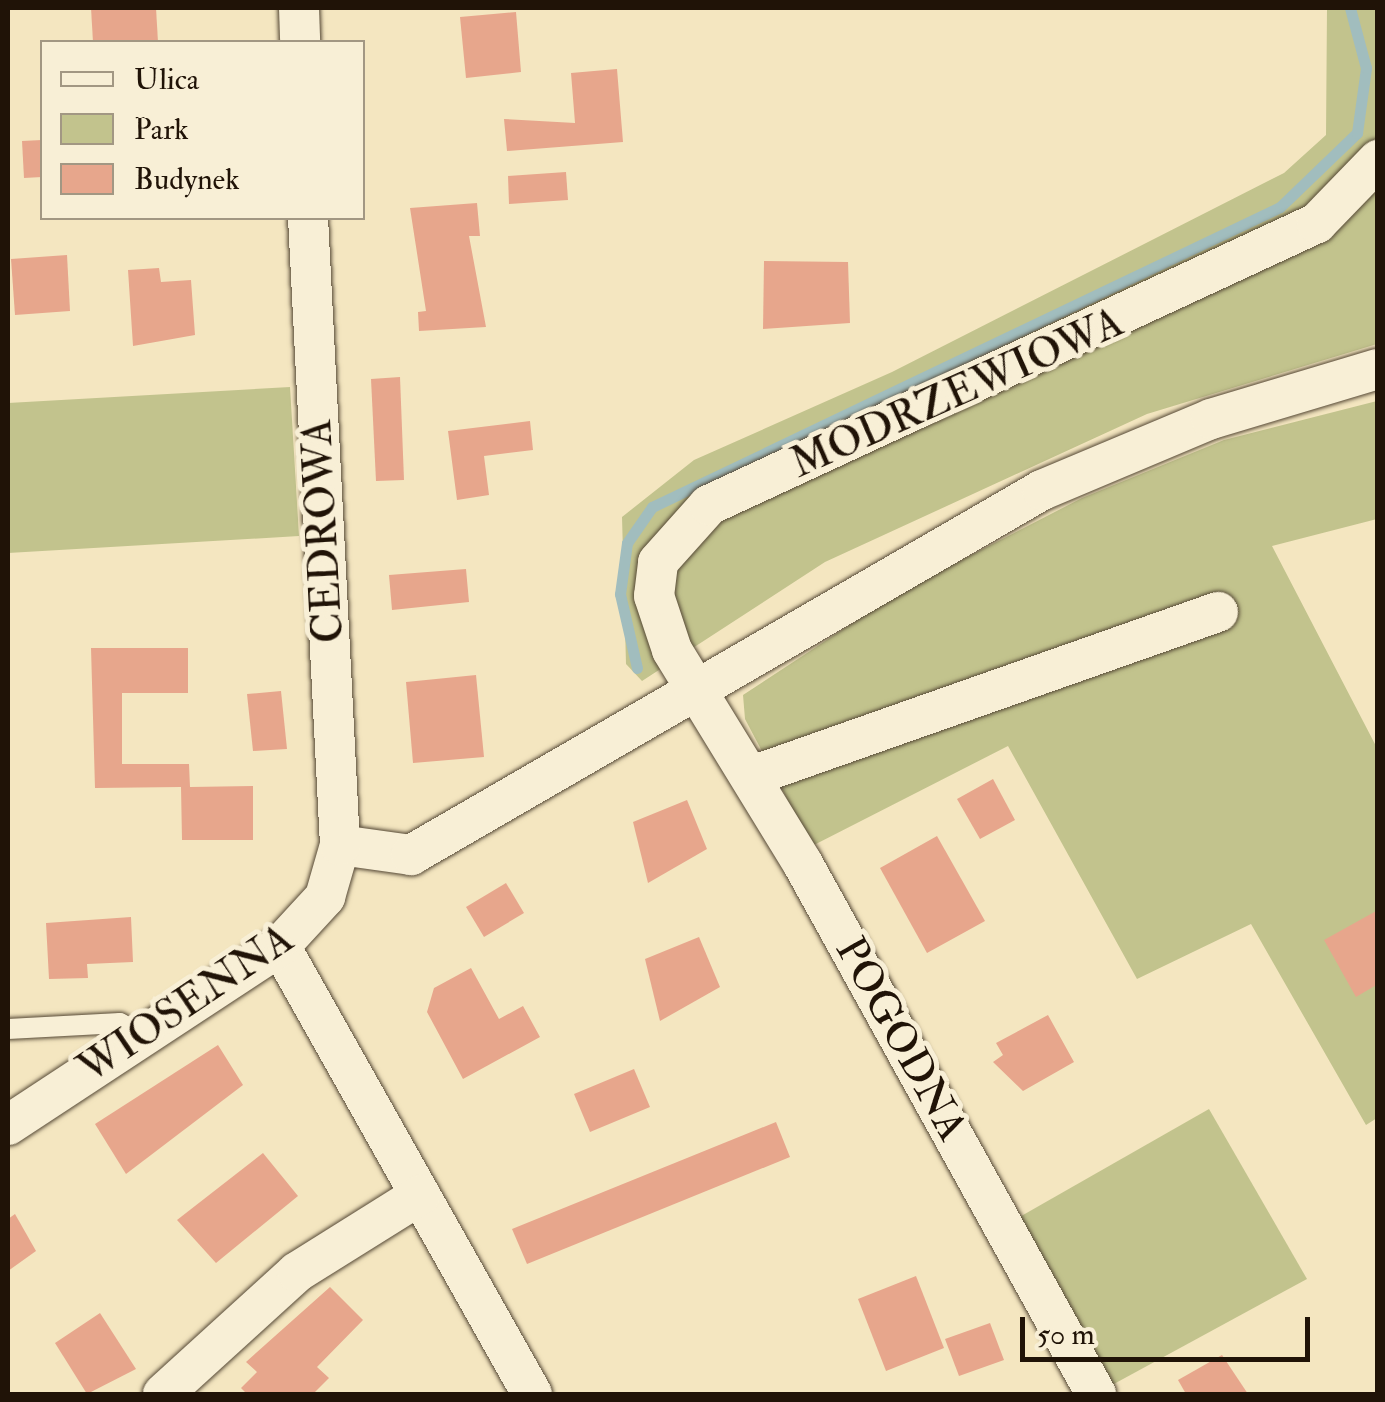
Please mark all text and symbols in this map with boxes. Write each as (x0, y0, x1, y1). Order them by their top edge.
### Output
legend (40, 40, 365, 220)
text: Ulica (134, 61, 199, 98)
text: Park (134, 111, 189, 148)
text: Budynek (134, 161, 240, 198)
street label: MODRZEWIOWA (783, 297, 1131, 489)
street label: CEDROWA (292, 418, 354, 644)
street label: WIOSENNA (69, 914, 303, 1094)
street label: POGODNA (824, 928, 978, 1150)
scale bar (1025, 1297, 1315, 1359)
text: 50 m (1037, 1316, 1095, 1353)

